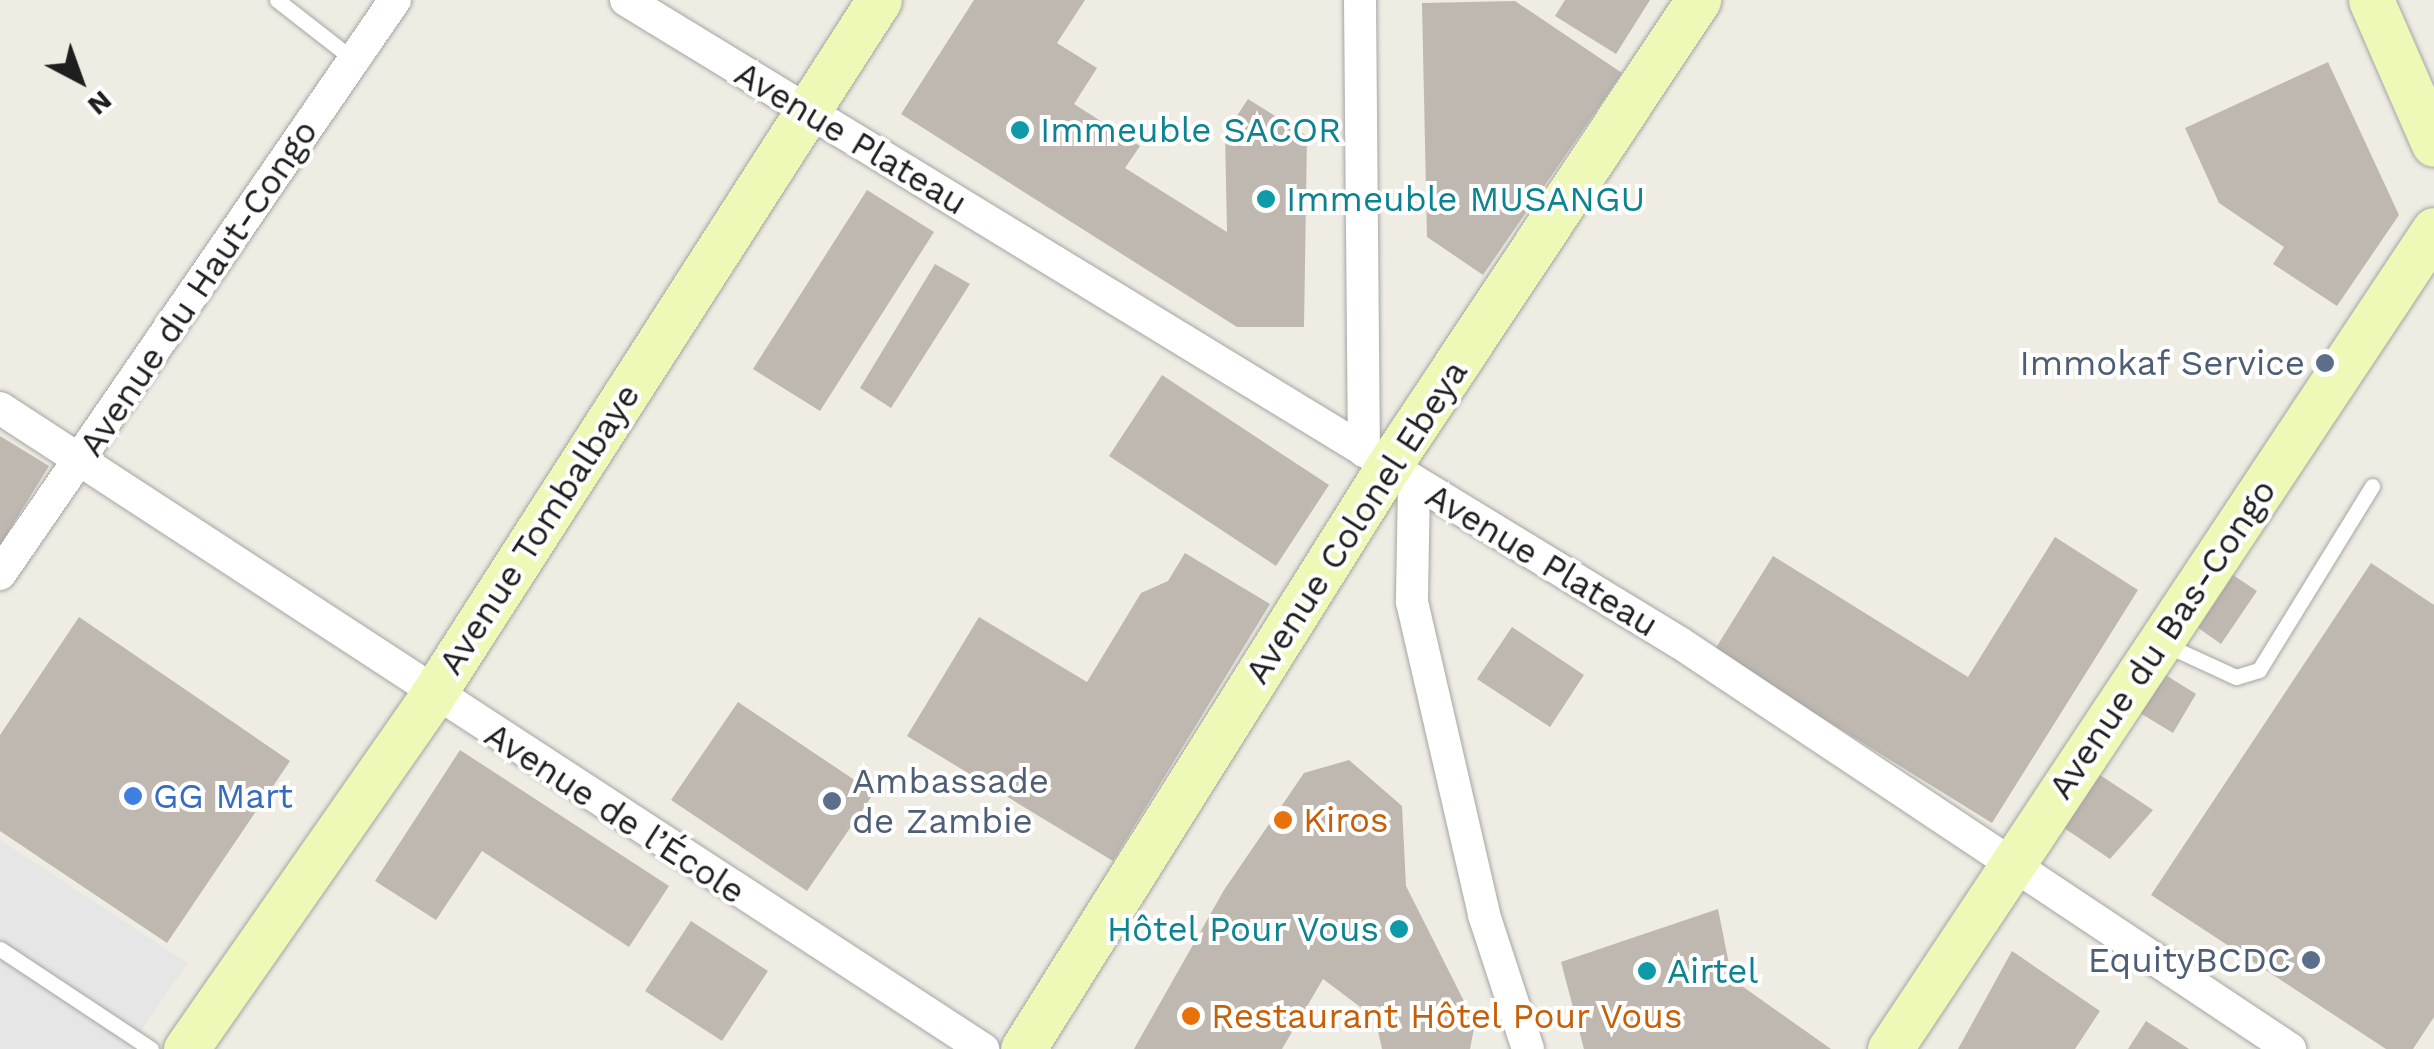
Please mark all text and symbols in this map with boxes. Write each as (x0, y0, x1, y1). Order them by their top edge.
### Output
north arrow (30, 30, 130, 130)
street label: Avenue Plateau (727, 52, 975, 224)
text: N (81, 84, 119, 122)
place label: Immeuble SACOR (1040, 109, 1341, 151)
street label: Avenue du Haut-Congo (70, 112, 326, 464)
marker: Immeuble SACOR (1009, 119, 1031, 141)
place label: Immeuble MUSANGU (1286, 178, 1645, 220)
marker: Immeuble MUSANGU (1255, 188, 1277, 210)
place label: Immokaf Service (2018, 342, 2305, 384)
street label: Avenue Colonel Ebeya (1235, 352, 1477, 692)
marker: Immokaf Service (2314, 352, 2336, 374)
street label: Avenue Tombalbaye (429, 375, 649, 683)
street label: Avenue du Bas-Congo (2039, 471, 2285, 807)
street label: Avenue Plateau (1418, 474, 1666, 646)
street label: Avenue de l’École (477, 713, 753, 913)
place label: Ambassade de Zambie (852, 760, 1049, 842)
place label: GG Mart (153, 775, 293, 817)
marker: GG Mart (122, 785, 144, 807)
marker: Ambassade de Zambie (821, 790, 843, 812)
place label: Kiros (1303, 799, 1388, 841)
marker: Kiros (1272, 809, 1294, 831)
place label: Hôtel Pour Vous (1103, 908, 1379, 950)
marker: Hôtel Pour Vous (1388, 918, 1410, 940)
place label: EquityBCDC (2088, 939, 2291, 981)
marker: EquityBCDC (2300, 949, 2322, 971)
place label: Airtel (1667, 950, 1758, 992)
marker: Airtel (1636, 960, 1658, 982)
place label: Restaurant Hôtel Pour Vous (1211, 995, 1686, 1037)
marker: Restaurant Hôtel Pour Vous (1180, 1005, 1202, 1027)

